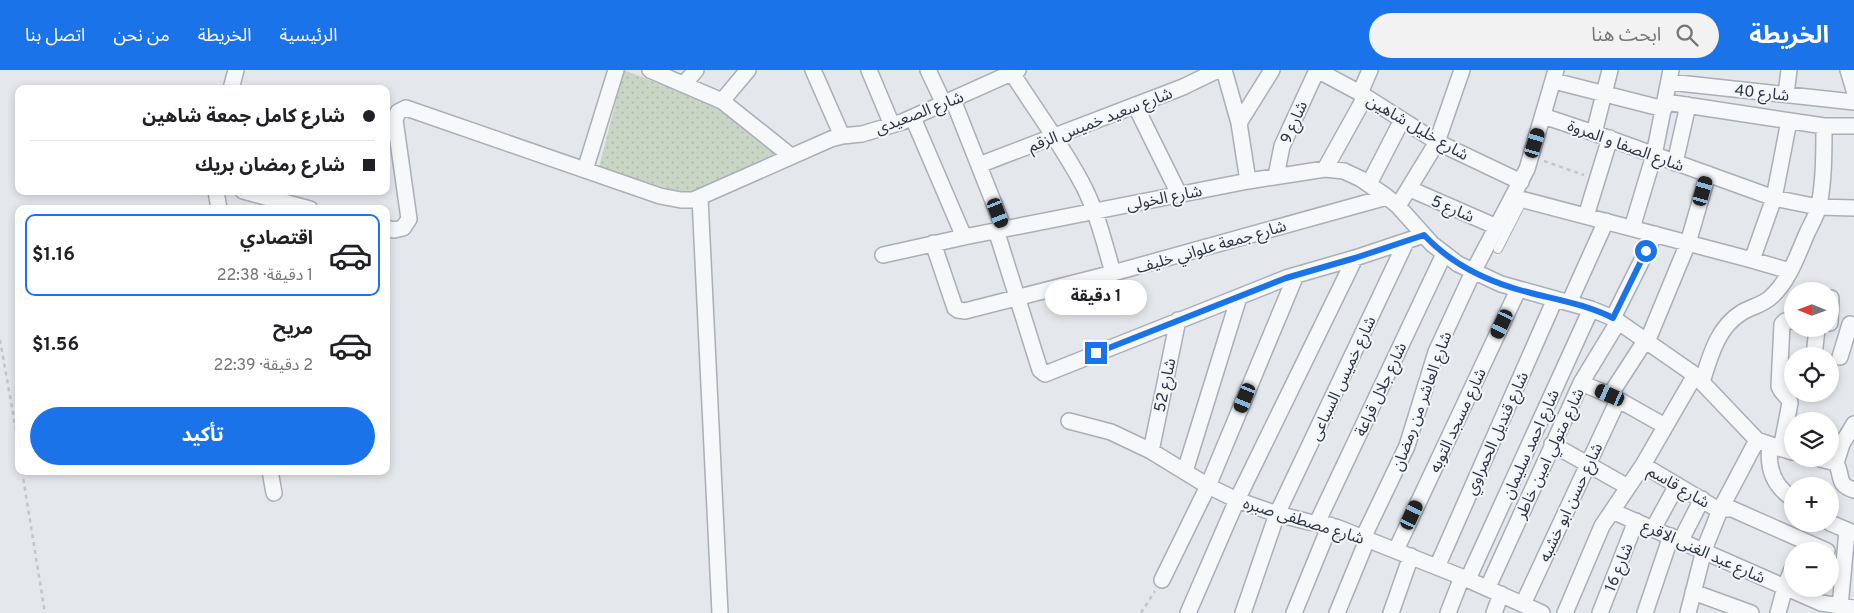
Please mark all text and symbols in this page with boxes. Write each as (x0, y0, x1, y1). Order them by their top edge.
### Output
search box (1369, 13, 1719, 58)
icon: search (1673, 21, 1701, 49)
text: الخريطة (1749, 22, 1829, 52)
text: ابحث هنا (1591, 24, 1661, 48)
text: اتصل بنا (25, 25, 85, 48)
text: من نحن (113, 25, 170, 48)
text: الخريطة (198, 25, 252, 48)
text: الرئيسية (280, 25, 337, 48)
street label: شارع 40 (1733, 81, 1790, 108)
street label: شارع سعيد خميس الزقم (1026, 84, 1176, 159)
street label: شارع الصعيدى (873, 88, 967, 141)
street label: شارع خليل شاهين (1362, 91, 1472, 167)
street label: شارع 9 (1277, 98, 1314, 148)
text: شارع كامل جمعة شاهين (142, 105, 345, 129)
street label: شارع الصفا و المروة (1564, 117, 1686, 178)
car (1523, 126, 1546, 160)
text: شارع رمضان بريك (195, 154, 345, 178)
car (1691, 175, 1714, 207)
street label: شارع الخولى (1125, 182, 1204, 217)
street label: شارع 5 (1427, 192, 1477, 229)
car (985, 196, 1010, 230)
street label: شارع جمعة علواني خليف (1134, 217, 1289, 280)
text: اقتصادي (240, 227, 313, 251)
icon: car (328, 233, 373, 278)
route start (1635, 240, 1657, 262)
text: $1.16 (32, 243, 75, 267)
text: 1 دقيقة · 22:38 (217, 266, 313, 286)
callout: 1 دقيقة (1045, 280, 1147, 316)
north arrow (1784, 282, 1839, 338)
map controls (1784, 282, 1839, 597)
text: 1 دقيقة (1071, 287, 1121, 307)
car (1488, 307, 1515, 341)
street label: شارع خميس السباعى (1306, 313, 1382, 445)
text: مريح (273, 317, 313, 341)
icon: car (328, 323, 373, 368)
street label: شارع العاشر من رمضان (1388, 329, 1458, 474)
text: $1.56 (32, 333, 79, 357)
street label: شارع جلال قراعة (1351, 340, 1413, 441)
route end (1085, 342, 1107, 364)
button: locate (1784, 347, 1839, 402)
text: 2 دقيقة · 22:39 (213, 356, 313, 376)
street label: شارع 52 (1150, 357, 1182, 414)
street label: شارع مسجد التوبه (1426, 365, 1493, 477)
street label: شارع قنديل الحمراوي (1462, 369, 1535, 499)
car (1232, 381, 1257, 415)
car (1593, 382, 1626, 408)
street label: شارع متولي امين خاطر (1511, 386, 1591, 523)
street label: شارع احمد سليمان (1499, 387, 1566, 503)
button: تأكيد (30, 407, 375, 465)
button: layers (1784, 412, 1839, 467)
street label: شارع حسن ابو خشبه (1535, 440, 1609, 566)
street label: شارع قاسم (1643, 462, 1713, 514)
button: + (1784, 477, 1839, 532)
street label: شارع مصطفى صبره (1240, 494, 1366, 551)
car (1398, 498, 1425, 532)
street label: شارع عبد الغنى الاقرع (1638, 517, 1768, 590)
street label: شارع 16 (1601, 541, 1640, 595)
button: − (1784, 542, 1839, 597)

